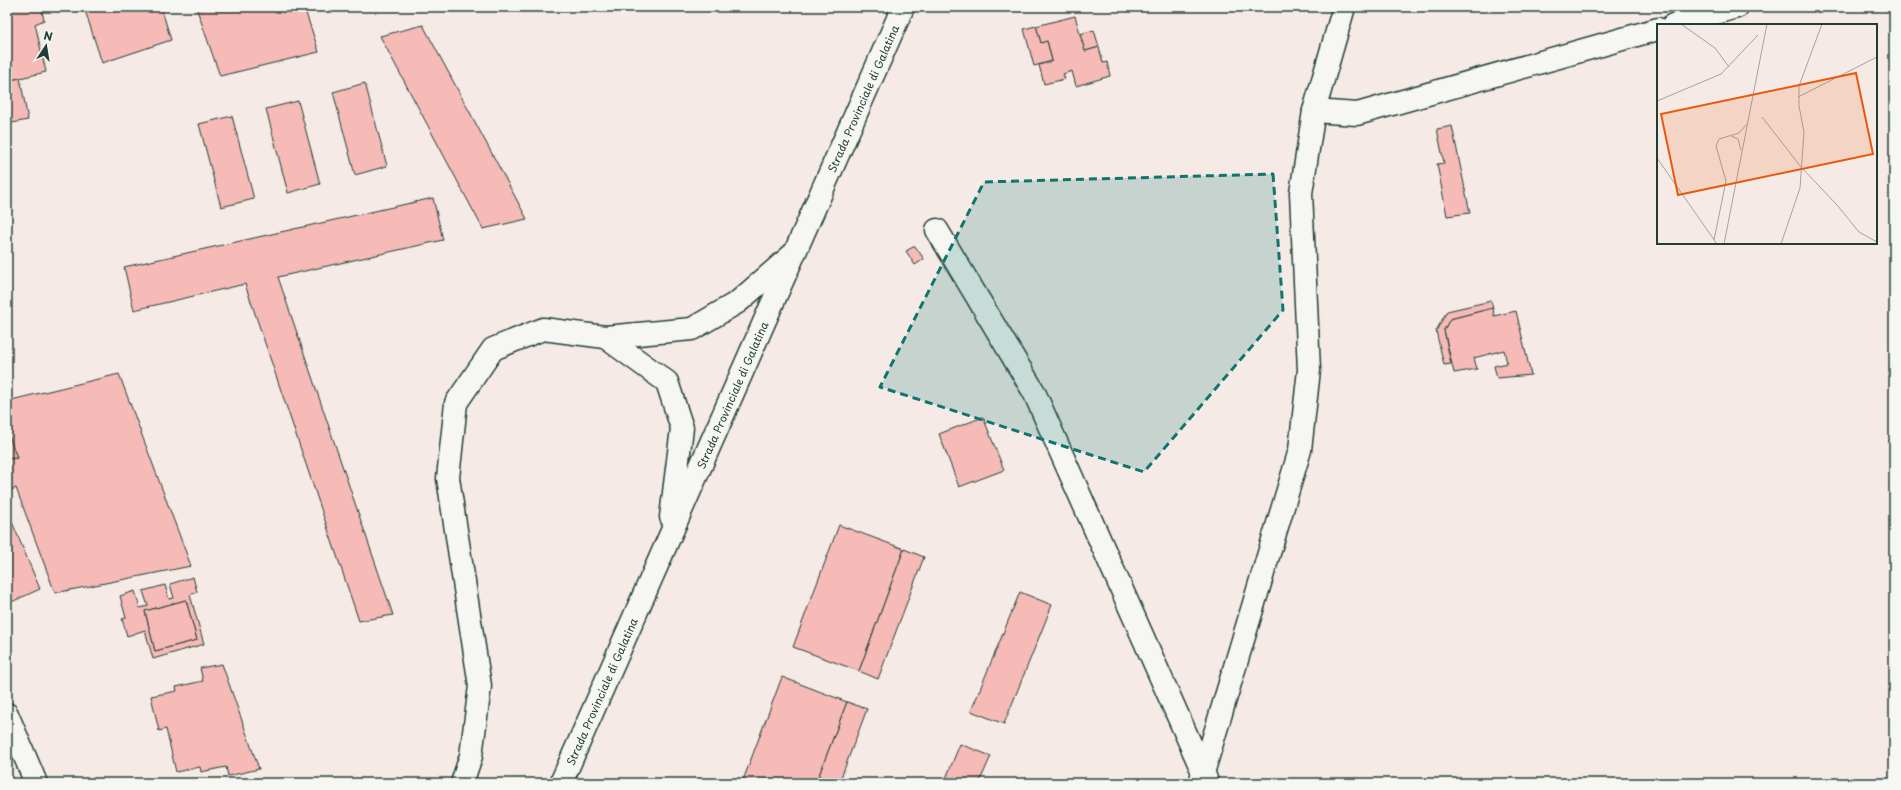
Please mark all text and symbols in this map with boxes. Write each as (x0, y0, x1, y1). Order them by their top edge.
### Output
street label: Strada Provinciale di Galatina (823, 22, 903, 175)
inset map (1657, 24, 1877, 244)
north arrow (26, 26, 66, 66)
text: N (42, 27, 54, 45)
street label: Strada Provinciale di Galatina (692, 318, 772, 471)
street label: Strada Provinciale di Galatina (561, 615, 641, 768)

